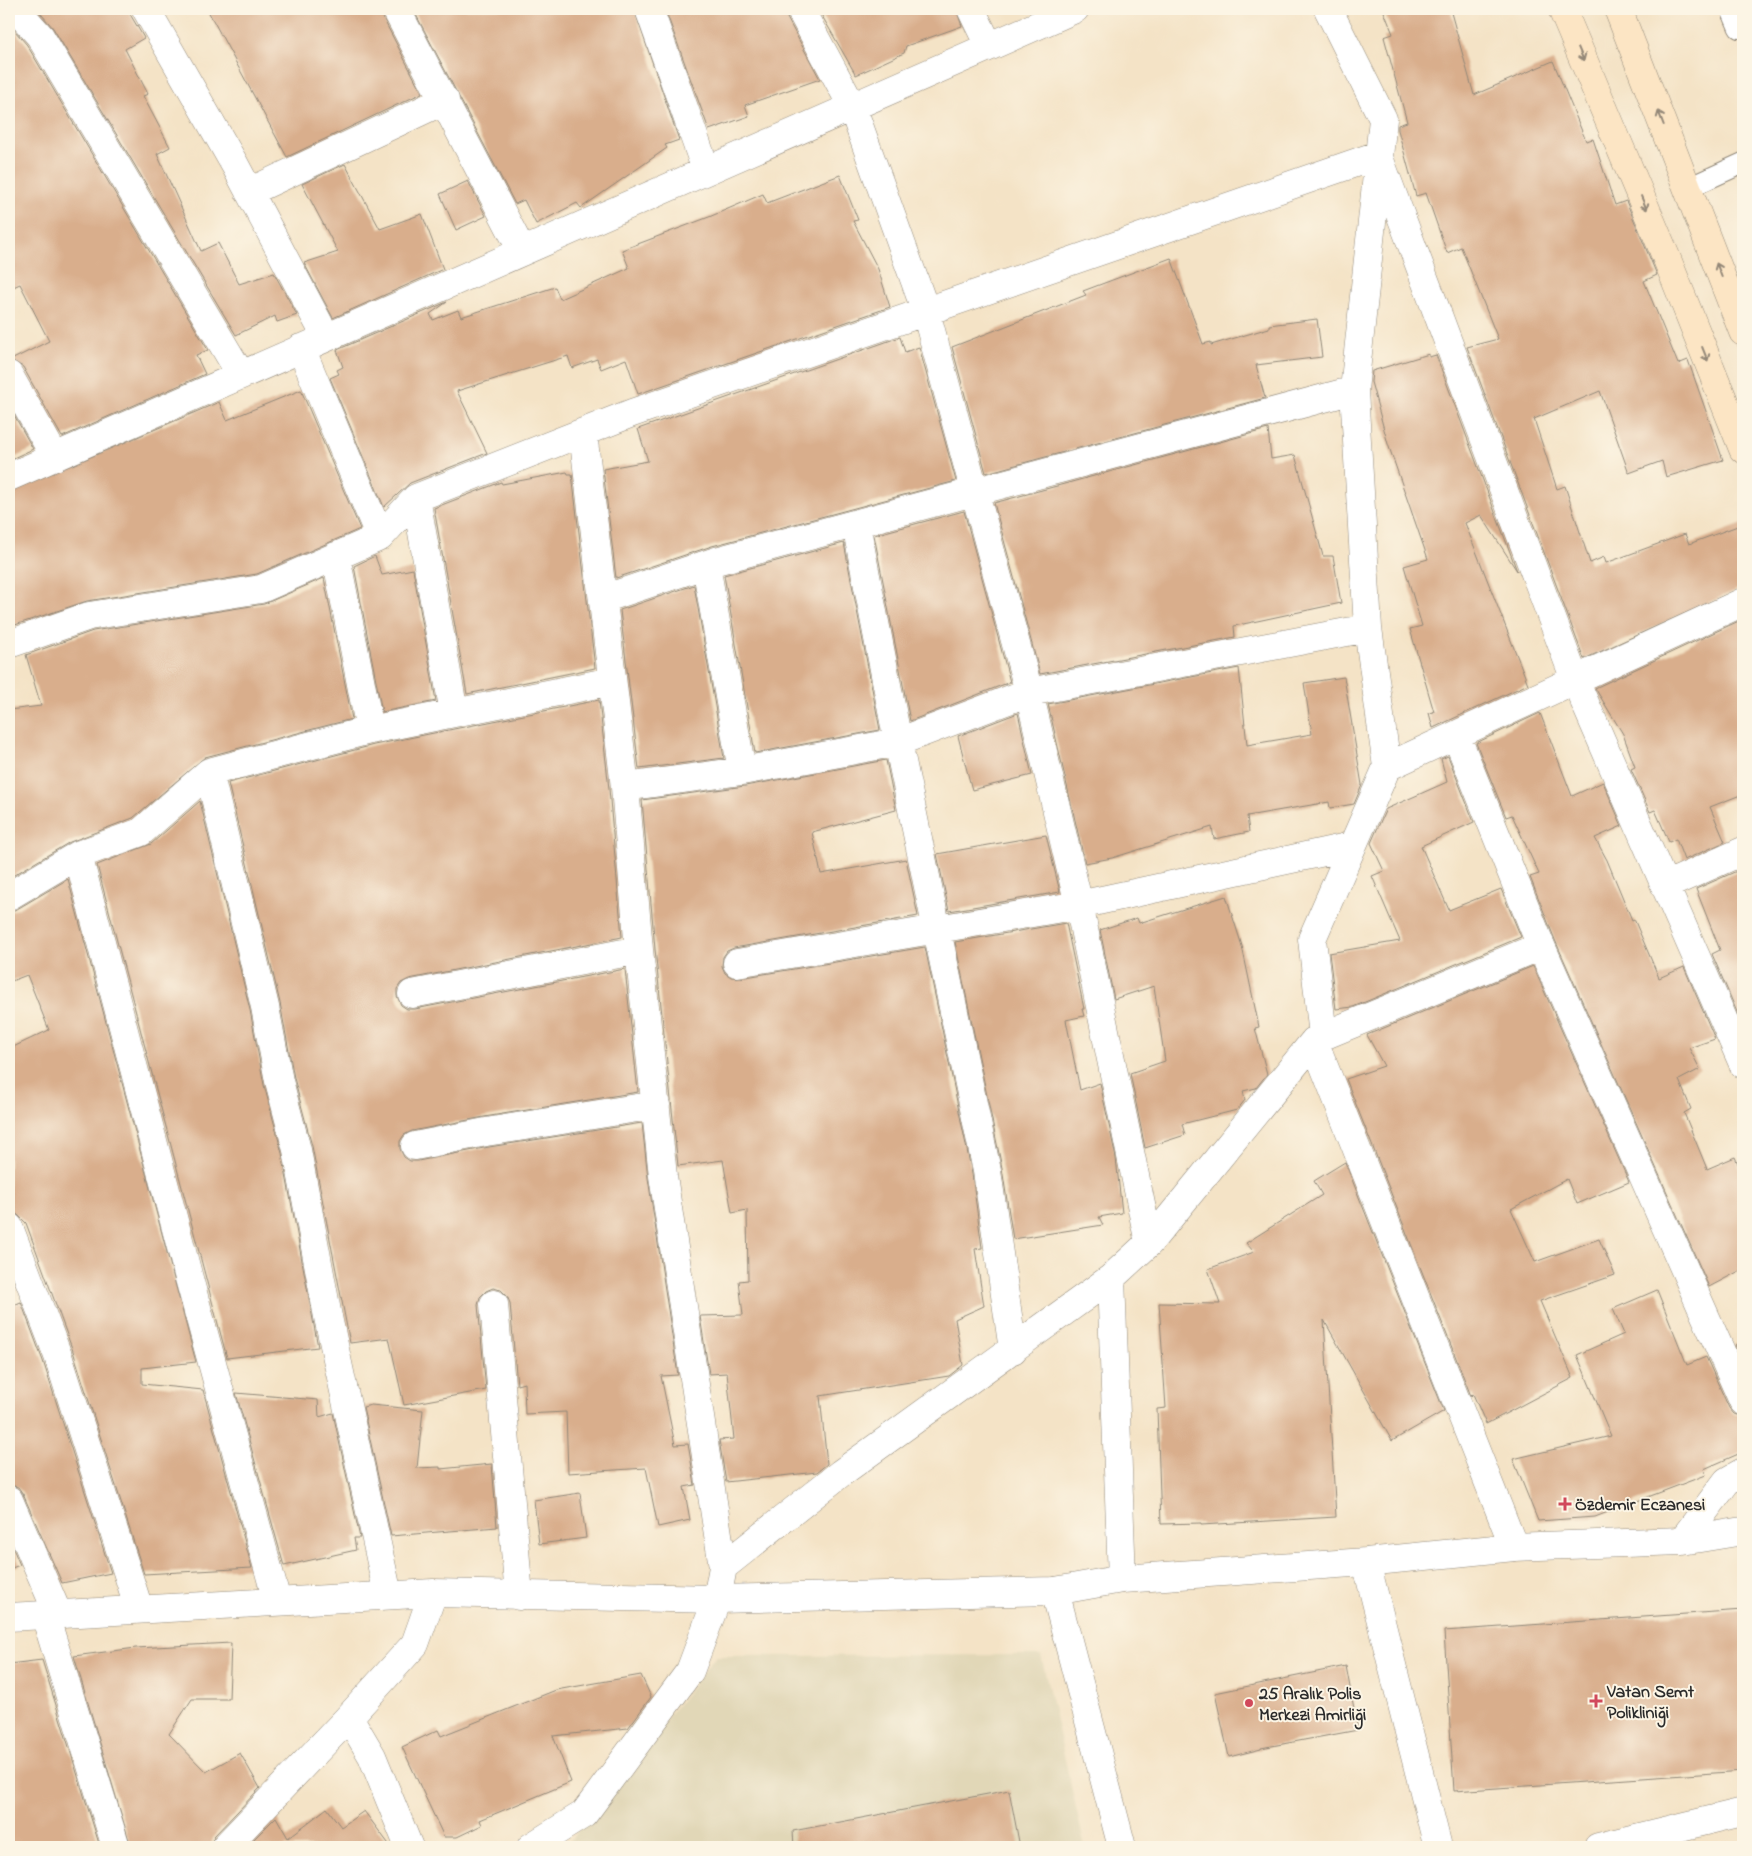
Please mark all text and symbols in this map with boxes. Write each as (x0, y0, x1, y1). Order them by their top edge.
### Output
one-way arrow (1576, 46, 1586, 61)
one-way arrow (1656, 111, 1665, 126)
one-way arrow (1639, 195, 1649, 210)
one-way arrow (1714, 263, 1723, 278)
one-way arrow (1701, 346, 1711, 361)
place label: Özdemir Eczanesi (1575, 1493, 1705, 1519)
marker: Özdemir Eczanesi (1559, 1498, 1571, 1510)
place label: Vatan Semt Polikliniği (1606, 1680, 1695, 1728)
place label: 25 Aralık Polis Merkezi Amirliği (1258, 1682, 1366, 1730)
marker: Vatan Semt Polikliniği (1589, 1694, 1603, 1708)
marker: 25 Aralık Polis Merkezi Amirliği (1243, 1697, 1255, 1709)

